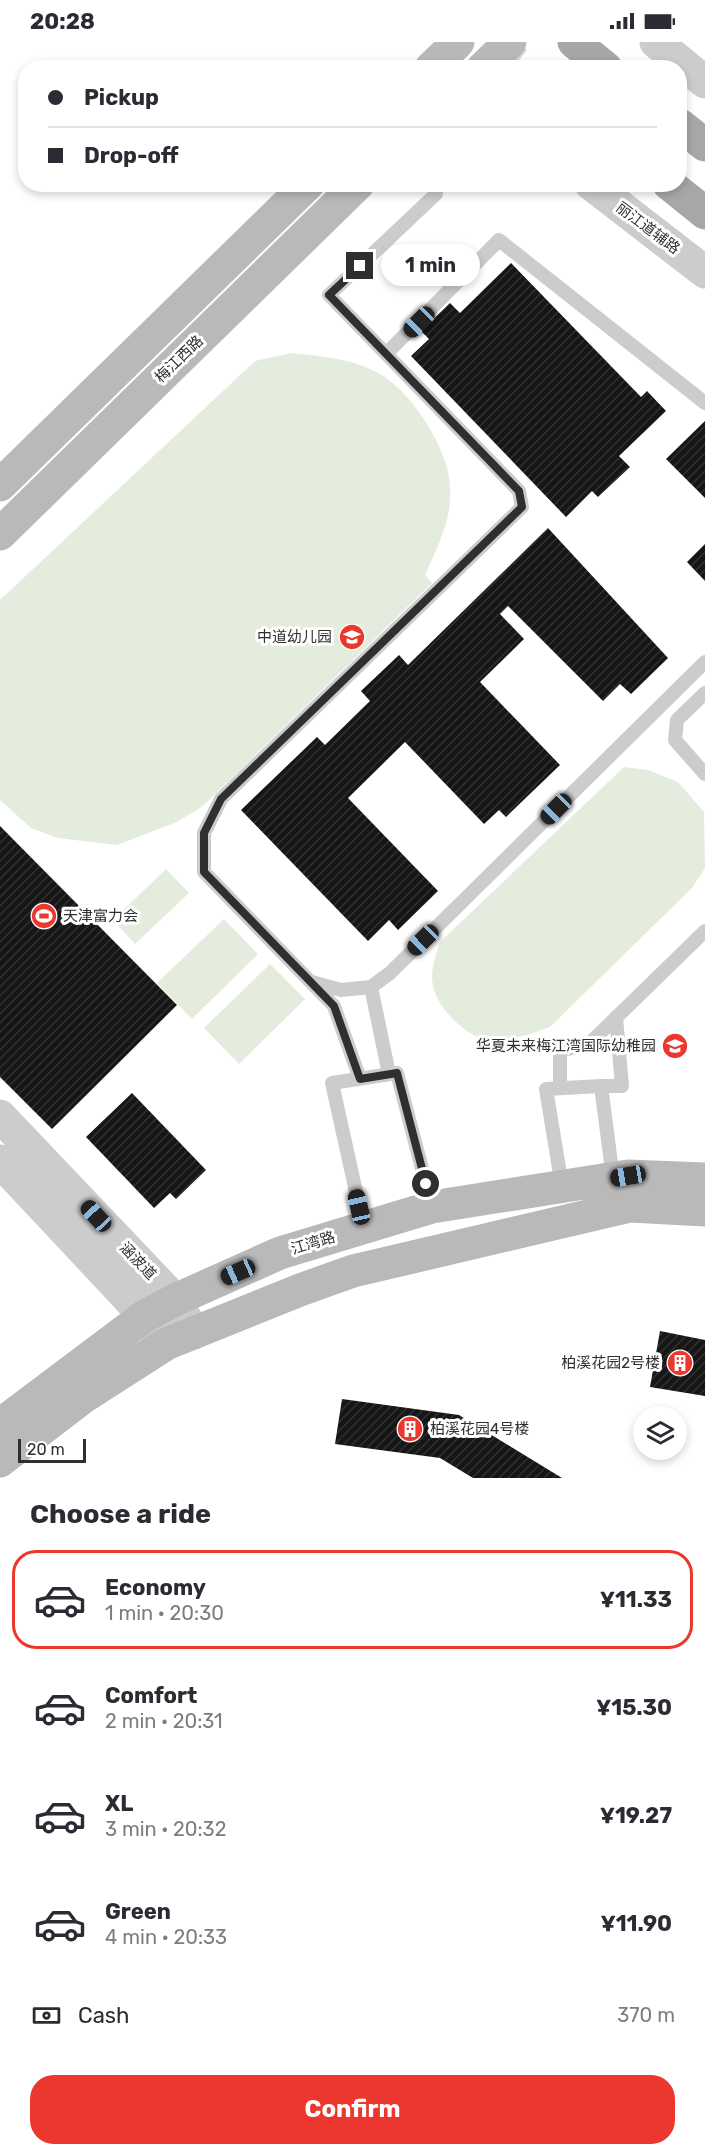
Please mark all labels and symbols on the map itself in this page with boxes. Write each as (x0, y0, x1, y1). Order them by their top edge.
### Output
street label: 丽江道辅路 (613, 198, 683, 258)
callout: 1 min (381, 245, 480, 287)
route end (346, 252, 373, 279)
car (400, 303, 438, 341)
street label: 梅江西路 (151, 332, 207, 386)
school or university icon: 中道幼儿园 (337, 622, 367, 652)
place label: 中道幼儿园 (257, 628, 332, 646)
car (537, 790, 575, 828)
sports icon: 天津富力会 (29, 901, 59, 931)
place label: 天津富力会 (63, 907, 138, 925)
car (404, 921, 442, 959)
school or university icon: 华夏未来梅江湾国际幼稚园 (660, 1031, 690, 1061)
place label: 华夏未来梅江湾国际幼稚园 (476, 1037, 656, 1055)
car (609, 1164, 647, 1188)
route start (412, 1170, 439, 1197)
car (346, 1187, 372, 1227)
car (77, 1197, 115, 1235)
street label: 江湾路 (289, 1228, 337, 1258)
street label: 涵波道 (116, 1239, 160, 1283)
car (218, 1256, 258, 1288)
building icon: 柏溪花园2号楼 (665, 1348, 695, 1378)
place label: 柏溪花园2号楼 (561, 1354, 660, 1372)
building icon: 柏溪花园4号楼 (395, 1414, 425, 1444)
place label: 柏溪花园4号楼 (430, 1420, 529, 1438)
scale bar (18, 1436, 86, 1464)

